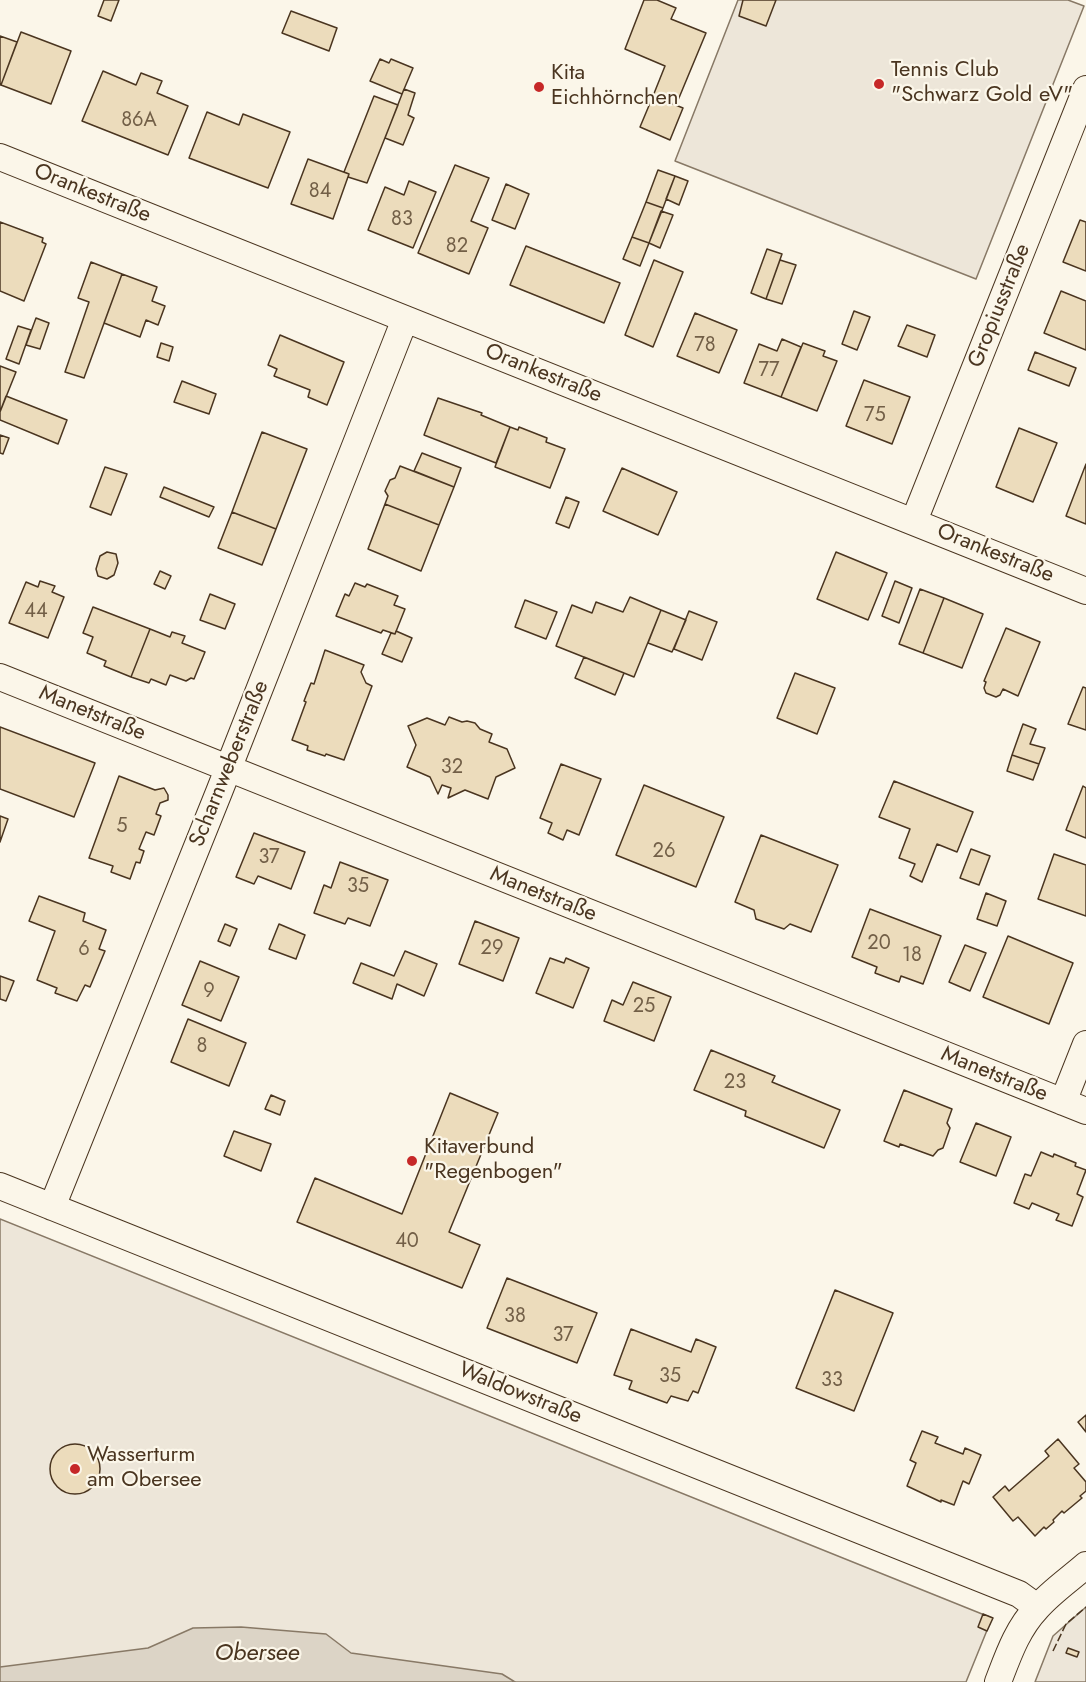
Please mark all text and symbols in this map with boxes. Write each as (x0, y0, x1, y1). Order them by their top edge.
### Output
place label: Tennis Club "Schwarz Gold eV" (891, 58, 1073, 110)
place label: Kita Eichhörnchen (551, 61, 678, 112)
marker: Tennis Club "Schwarz Gold eV" (872, 77, 886, 91)
marker: Kita Eichhörnchen (532, 80, 546, 94)
house number: 86A (121, 109, 157, 133)
street label: Orankestraße (30, 159, 154, 229)
house number: 84 (309, 180, 331, 204)
house number: 83 (391, 208, 413, 232)
house number: 82 (446, 235, 468, 259)
street label: Gropiusstraße (963, 240, 1037, 372)
house number: 78 (694, 334, 716, 358)
street label: Orankestraße (481, 339, 605, 409)
house number: 77 (759, 359, 779, 383)
house number: 75 (864, 404, 886, 428)
street label: Orankestraße (933, 519, 1057, 589)
house number: 44 (24, 600, 48, 624)
street label: Scharnweberstraße (185, 677, 275, 851)
street label: Manetstraße (35, 681, 149, 747)
house number: 32 (441, 756, 463, 780)
house number: 5 (116, 815, 128, 839)
house number: 26 (653, 840, 675, 864)
house number: 37 (258, 846, 280, 870)
street label: Manetstraße (486, 862, 600, 928)
house number: 35 (347, 875, 369, 899)
house number: 20 (867, 932, 891, 956)
house number: 29 (481, 937, 503, 961)
house number: 6 (78, 938, 90, 962)
house number: 18 (902, 944, 922, 968)
house number: 9 (203, 980, 215, 1004)
house number: 25 (633, 995, 655, 1019)
house number: 8 (197, 1035, 207, 1059)
street label: Manetstraße (937, 1042, 1051, 1108)
house number: 23 (724, 1071, 746, 1095)
place label: Kitaverbund "Regenbogen" (424, 1135, 563, 1186)
marker: Kitaverbund "Regenbogen" (405, 1154, 419, 1168)
house number: 40 (395, 1230, 419, 1254)
house number: 38 (504, 1305, 526, 1329)
house number: 37 (552, 1324, 574, 1348)
street label: Waldowstraße (455, 1357, 585, 1431)
house number: 35 (659, 1365, 681, 1389)
house number: 33 (821, 1369, 843, 1393)
place label: Wasserturm am Obersee (87, 1443, 202, 1494)
marker: Wasserturm am Obersee (68, 1462, 82, 1476)
water label: Obersee (214, 1640, 300, 1668)

